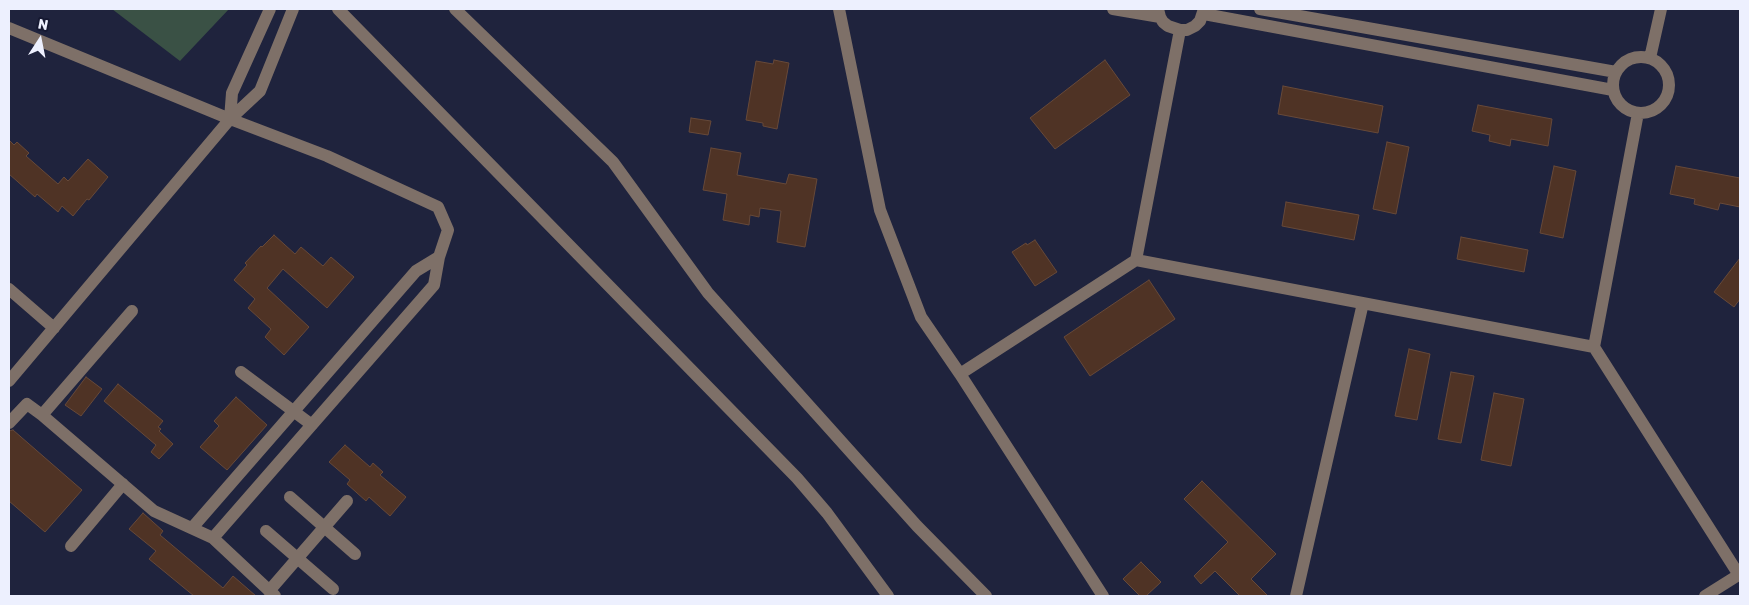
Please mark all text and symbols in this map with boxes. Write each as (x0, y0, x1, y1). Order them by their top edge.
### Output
north arrow (15, 15, 65, 65)
text: N (36, 15, 50, 34)

